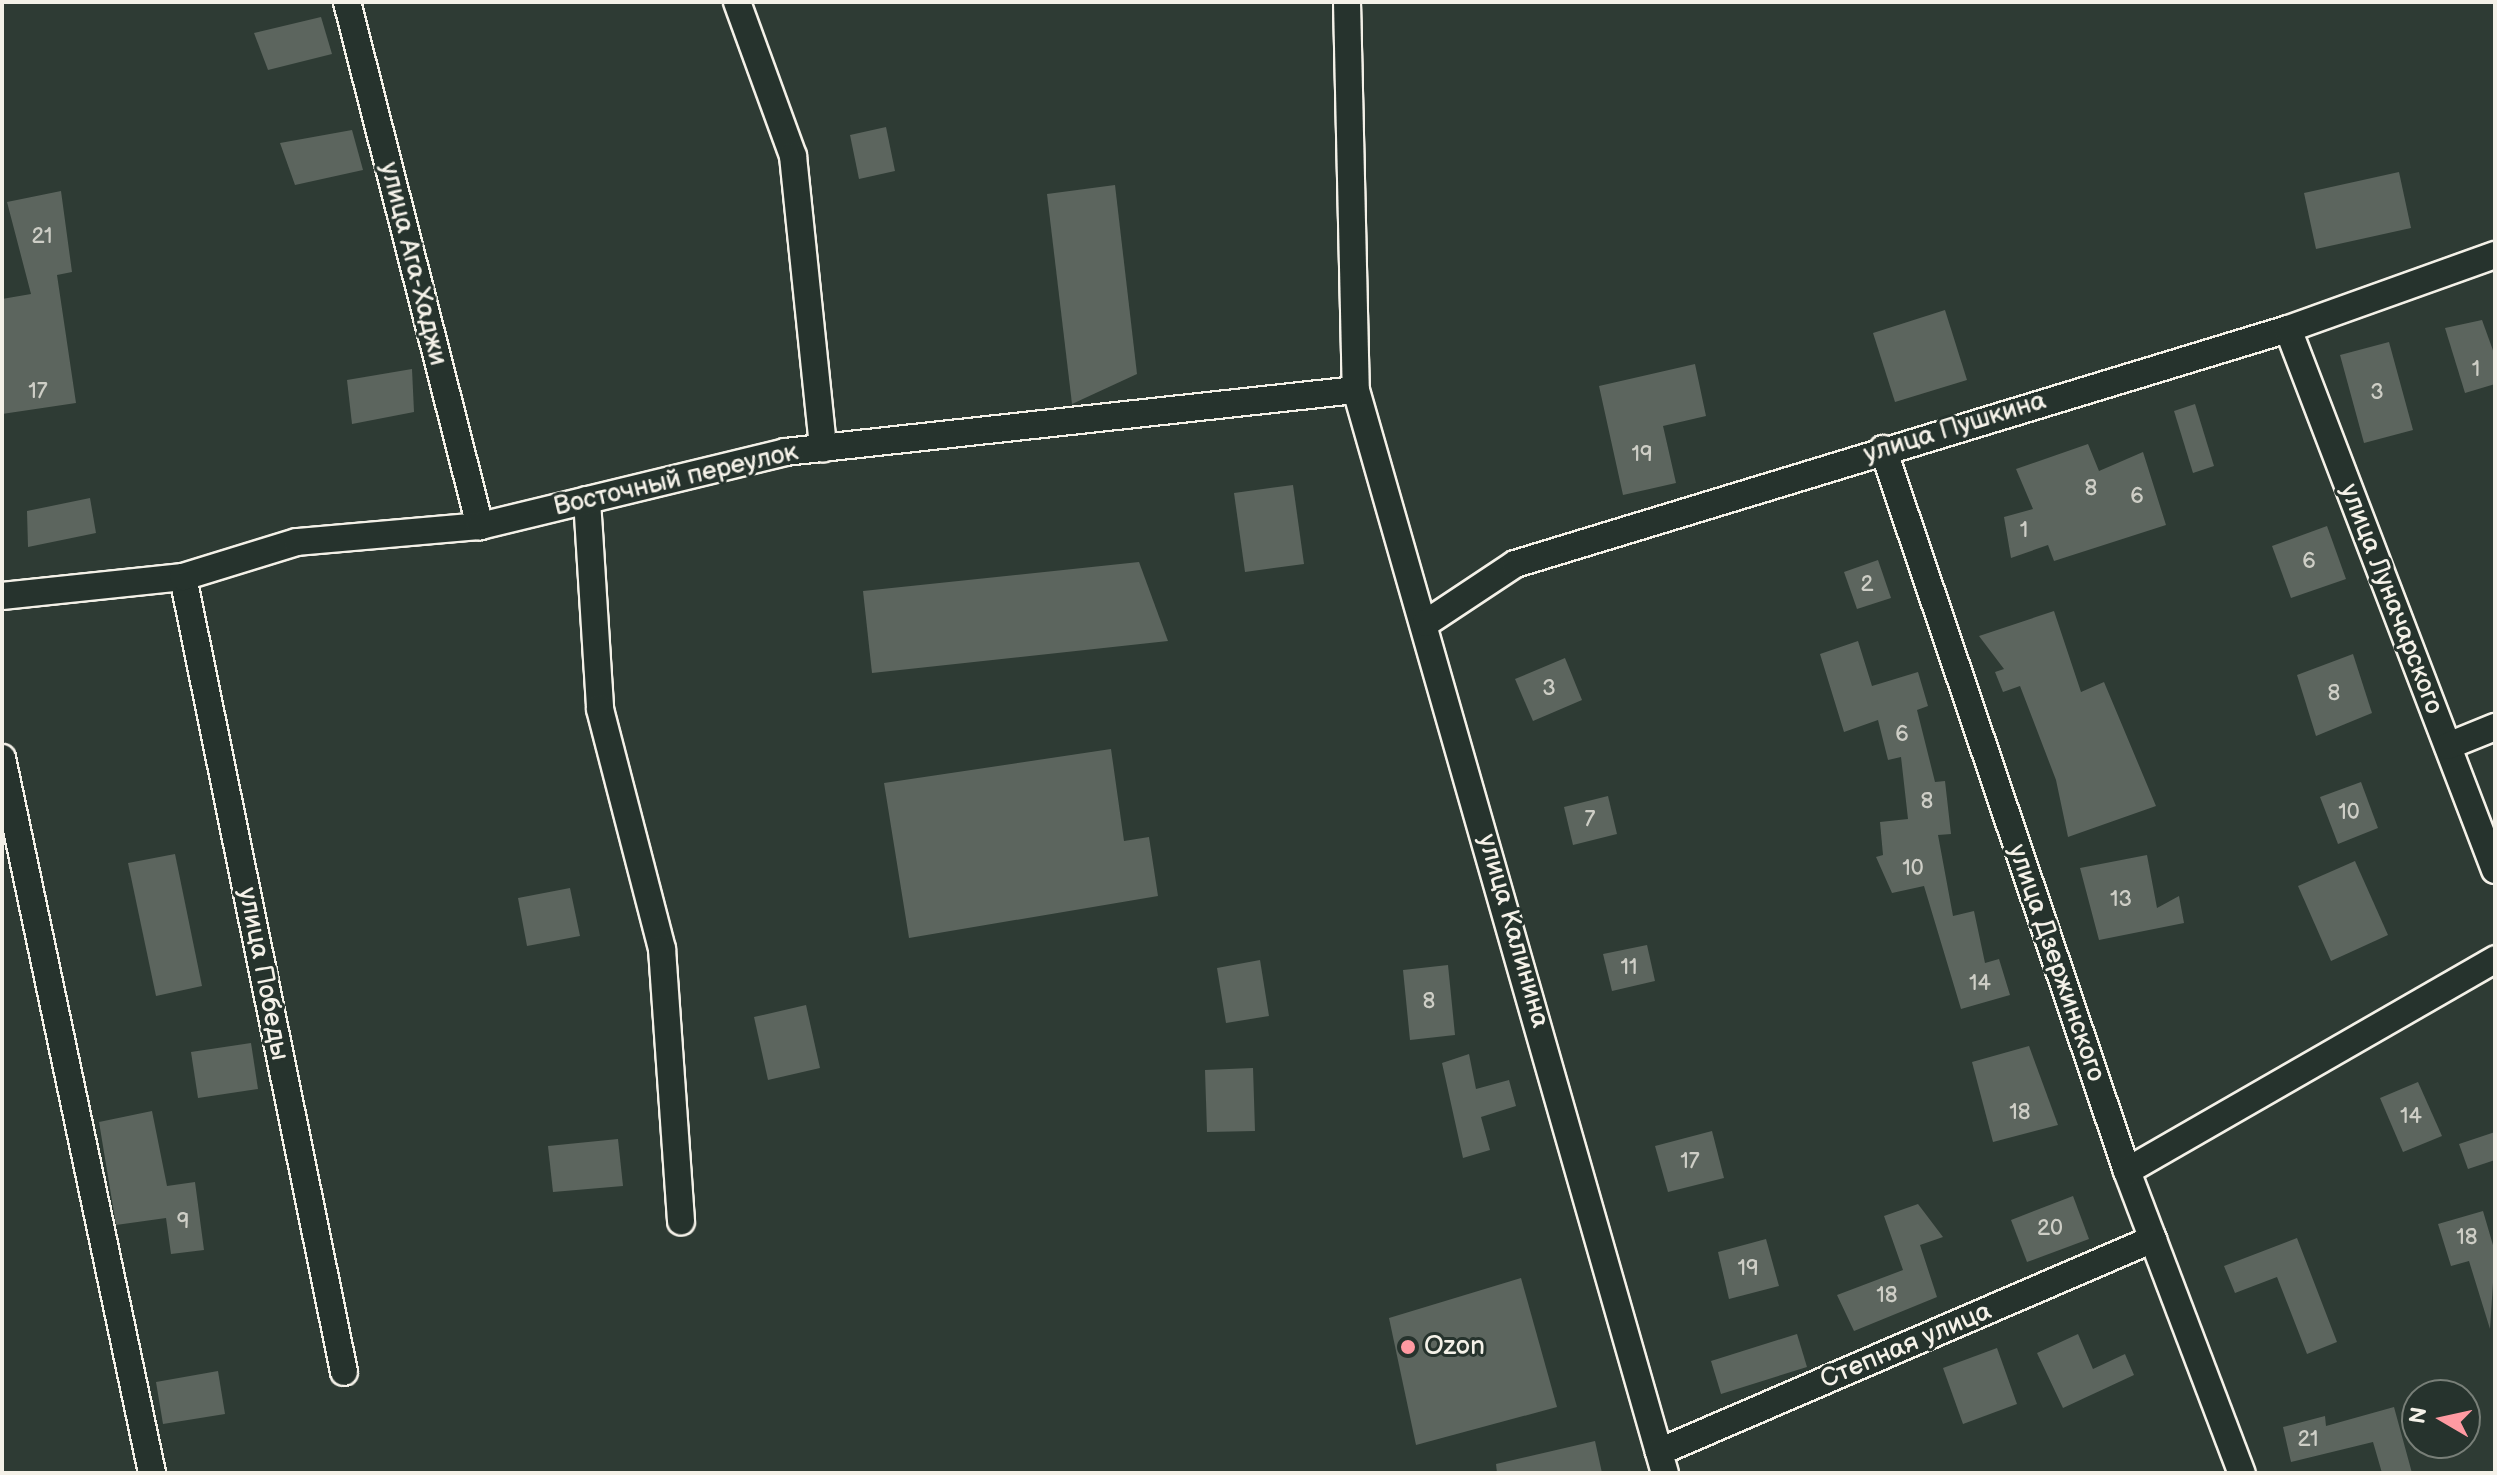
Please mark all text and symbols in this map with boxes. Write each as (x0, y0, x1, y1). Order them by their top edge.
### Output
street label: улица Ага-Хаджи (373, 159, 453, 369)
house number: 21 (31, 224, 53, 250)
house number: 1 (2472, 357, 2480, 383)
house number: 17 (28, 379, 48, 405)
house number: 3 (2370, 380, 2384, 406)
street label: улица Пушкина (1860, 385, 2050, 471)
street label: Восточный переулок (551, 437, 801, 523)
house number: 19 (1631, 442, 1653, 468)
house number: 8 (2085, 476, 2097, 502)
street label: улица Луначарского (2333, 480, 2449, 718)
house number: 6 (2130, 484, 2144, 510)
house number: 1 (2020, 518, 2028, 544)
house number: 6 (2302, 549, 2316, 575)
house number: 2 (1861, 572, 1873, 598)
house number: 3 (1542, 676, 1556, 702)
house number: 8 (2328, 681, 2340, 707)
house number: 6 (1895, 722, 1909, 748)
house number: 8 (1921, 789, 1933, 815)
house number: 10 (2338, 800, 2360, 826)
house number: 7 (1585, 807, 1595, 833)
street label: улица Калинина (1470, 831, 1556, 1031)
street label: улица Дзержинского (2001, 840, 2111, 1086)
house number: 10 (1902, 856, 1924, 882)
street label: улица Победы (231, 885, 295, 1063)
house number: 13 (2110, 887, 2132, 913)
house number: 11 (1620, 955, 1638, 981)
house number: 14 (1969, 971, 1991, 997)
house number: 8 (1423, 989, 1435, 1015)
house number: 18 (2009, 1100, 2031, 1126)
house number: 14 (2400, 1104, 2422, 1130)
house number: 17 (1680, 1149, 1700, 1175)
house number: 9 (177, 1209, 189, 1235)
house number: 20 (2037, 1216, 2063, 1242)
house number: 18 (2456, 1225, 2478, 1251)
house number: 19 (1737, 1256, 1759, 1282)
house number: 18 (1876, 1283, 1898, 1309)
street label: Степная улица (1816, 1296, 1996, 1396)
place label: Ozon (1424, 1331, 1485, 1363)
marker: Ozon (1399, 1338, 1417, 1356)
north arrow (2401, 1379, 2481, 1459)
text: N (2404, 1405, 2433, 1426)
house number: 21 (2297, 1427, 2319, 1453)

